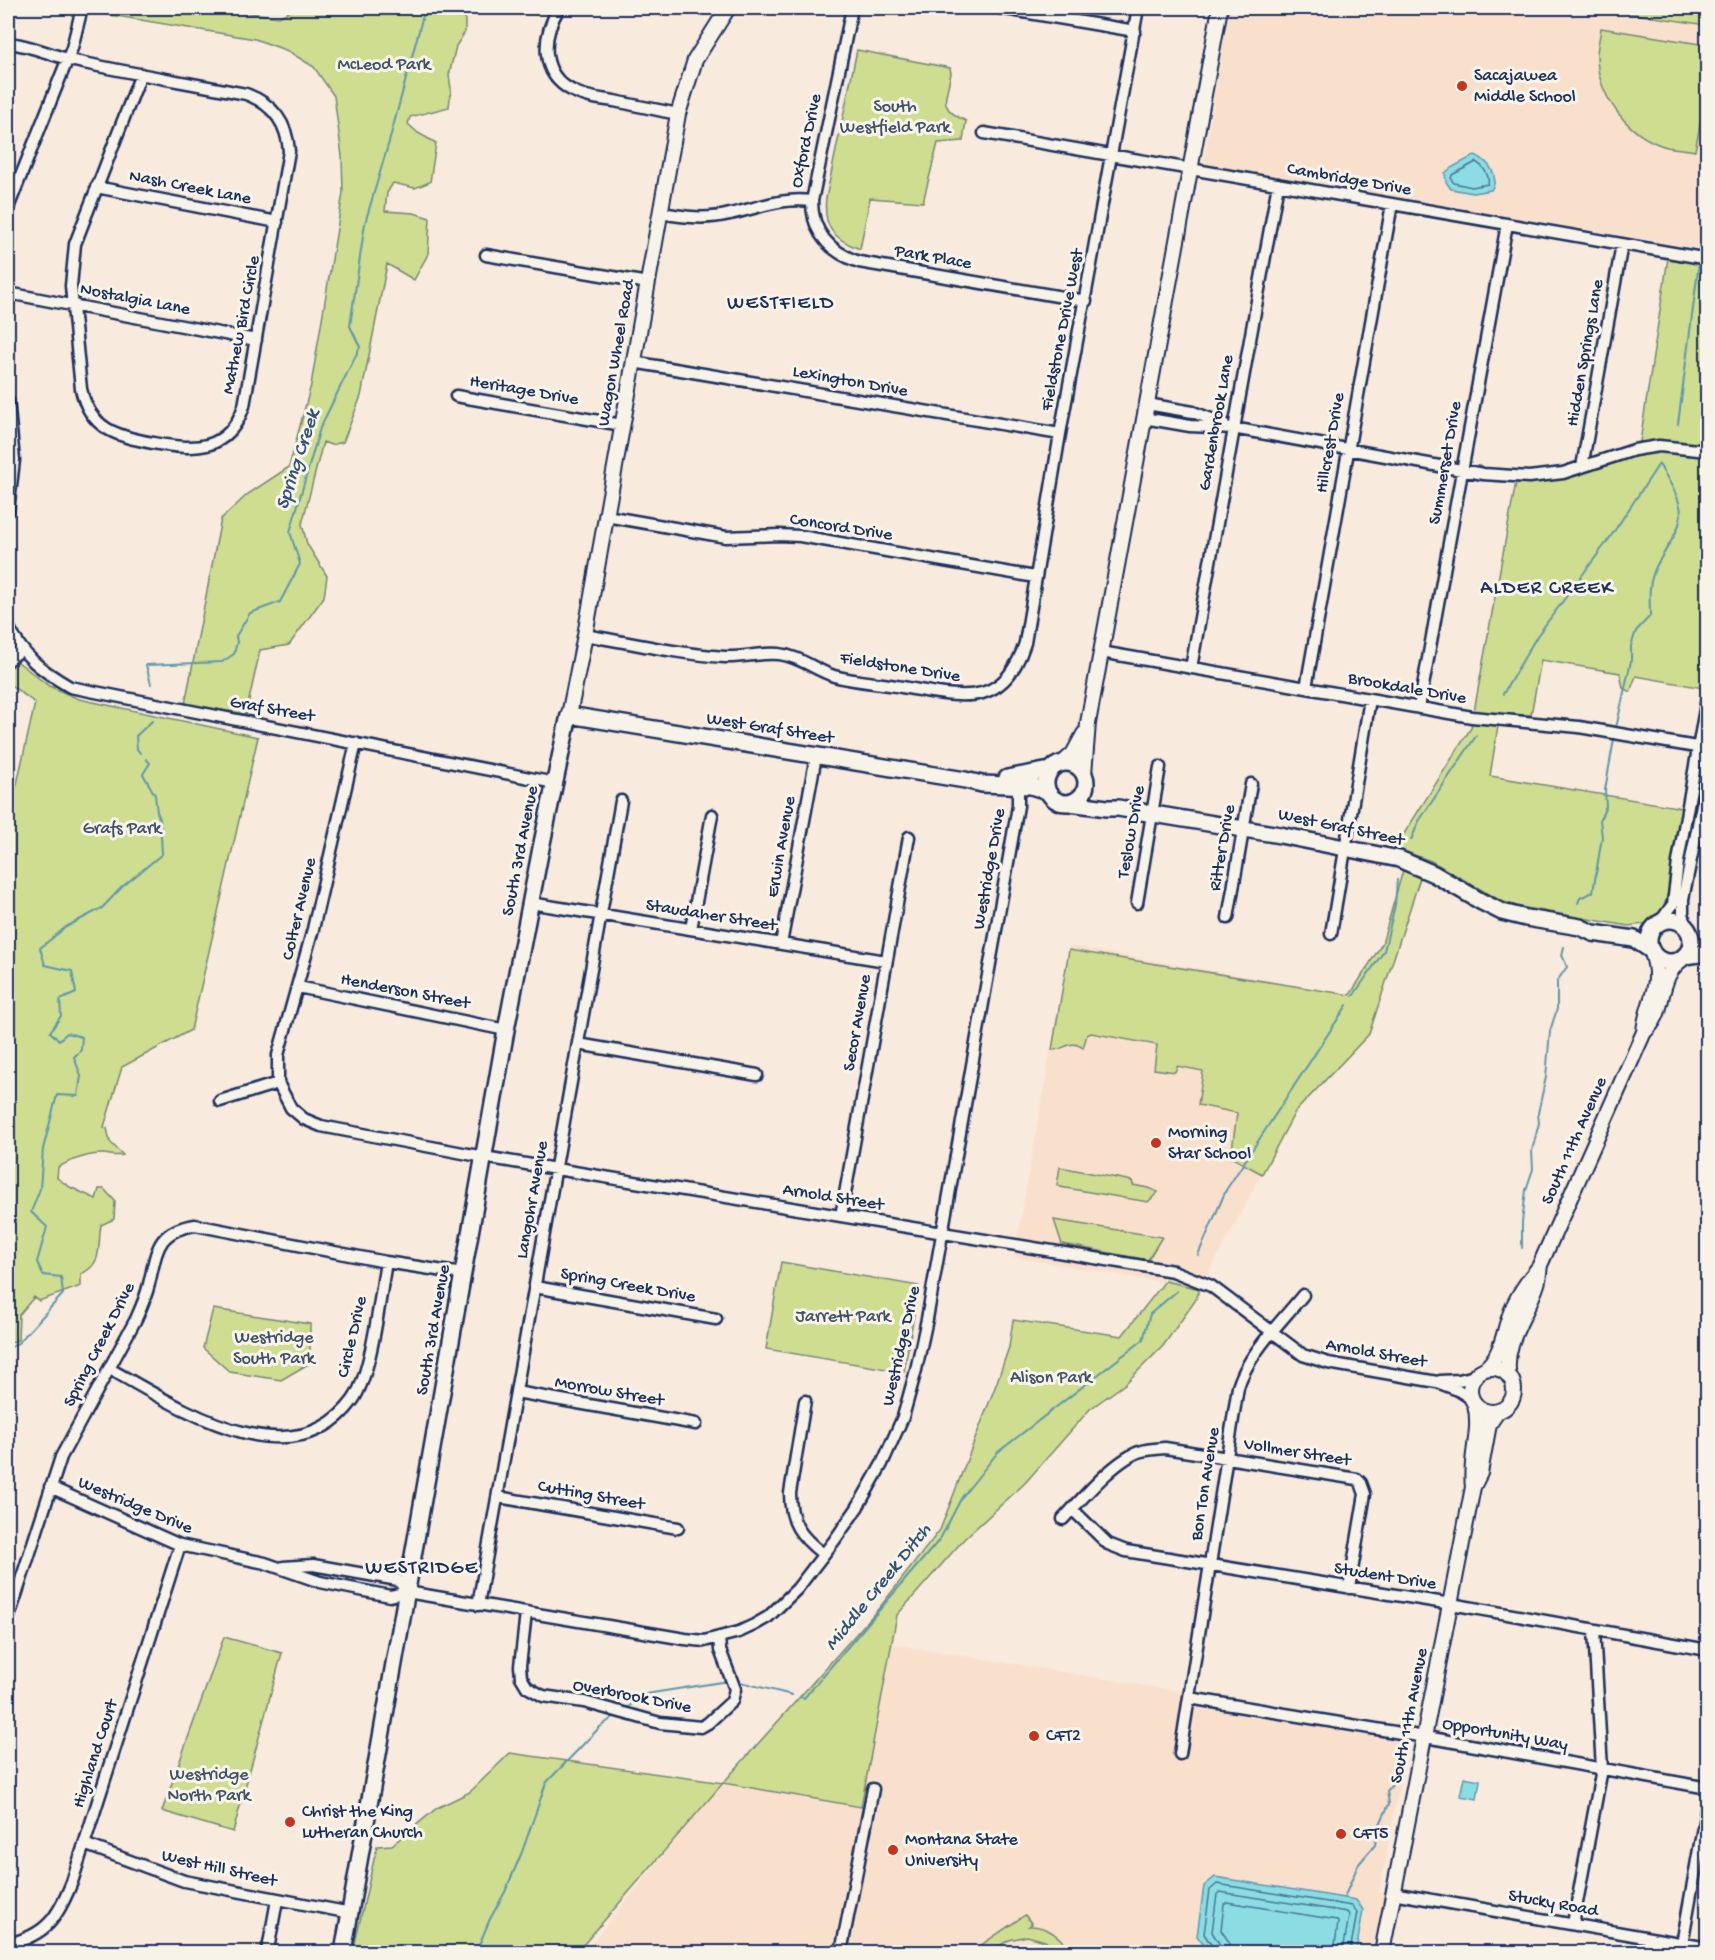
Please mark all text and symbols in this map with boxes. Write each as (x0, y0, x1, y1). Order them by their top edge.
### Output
park label: McLeod Park (338, 55, 432, 76)
place label: Sacajawea Middle School (1474, 66, 1576, 108)
marker: Sacajawea Middle School (1455, 79, 1469, 93)
street label: Oxford Drive (787, 91, 827, 190)
park label: South Westfield Park (840, 97, 952, 139)
street label: Cambridge Drive (1285, 159, 1413, 201)
street label: Nash Creek Lane (127, 166, 253, 210)
street label: Park Place (892, 241, 974, 275)
street label: Fieldstone Drive West (1037, 246, 1089, 414)
street label: Mathew Bird Circle (218, 253, 266, 396)
street label: Wagon Wheel Road (594, 276, 641, 428)
street label: Hidden Springs Lane (1563, 277, 1609, 428)
street label: Nostalgia Lane (78, 279, 193, 321)
district label: WESTFIELD (727, 293, 835, 316)
street label: Gardenbrook Lane (1195, 353, 1239, 492)
street label: Lexington Drive (791, 362, 910, 403)
street label: Heritage Drive (468, 371, 581, 411)
street label: Hillcrest Drive (1312, 391, 1350, 495)
street label: Summerset Drive (1425, 399, 1467, 526)
water label: Spring Creek (272, 405, 327, 513)
street label: Concord Drive (788, 510, 894, 547)
district label: ALDER CREEK (1480, 578, 1614, 601)
street label: Fieldstone Drive (837, 648, 962, 688)
street label: Brookdale Drive (1345, 668, 1468, 710)
street label: Graf Street (228, 692, 318, 728)
street label: West Graf Street (705, 709, 837, 750)
street label: South 3rd Avenue (498, 783, 544, 918)
street label: Teslow Drive (1113, 783, 1151, 881)
street label: Erwin Avenue (763, 794, 801, 899)
street label: Ritter Drive (1205, 803, 1241, 893)
street label: West Graf Street (1276, 804, 1408, 852)
street label: Westridge Drive (969, 806, 1011, 931)
park label: Grafs Park (83, 819, 163, 840)
street label: Colter Avenue (278, 855, 322, 962)
street label: Staudaher Street (644, 895, 780, 937)
street label: Henderson Street (339, 969, 473, 1015)
street label: Secor Avenue (839, 972, 877, 1073)
street label: South 11th Avenue (1537, 1073, 1613, 1208)
place label: Morning Star School (1168, 1123, 1251, 1165)
marker: Morning Star School (1149, 1136, 1163, 1150)
street label: Langohr Avenue (512, 1139, 554, 1260)
street label: Arnold Street (781, 1180, 886, 1217)
street label: South 3rd Avenue (412, 1262, 456, 1397)
street label: Spring Creek Drive (559, 1264, 698, 1308)
street label: Spring Creek Drive (60, 1279, 141, 1411)
street label: Westridge Drive (878, 1283, 926, 1408)
street label: Circle Drive (333, 1294, 373, 1380)
park label: Jarrett Park (796, 1307, 892, 1328)
park label: Westridge South Park (233, 1328, 317, 1370)
street label: Arnold Street (1324, 1335, 1430, 1373)
park label: Alison Park (1010, 1368, 1094, 1389)
street label: Morrow Street (553, 1372, 667, 1412)
street label: Bon Ton Avenue (1187, 1425, 1225, 1543)
street label: Vollmer Street (1241, 1434, 1354, 1472)
street label: Westridge Drive (75, 1472, 196, 1540)
street label: Cutting Street (536, 1476, 648, 1516)
water label: Middle Creek Ditch (821, 1520, 937, 1656)
district label: WESTRIDGE (365, 1558, 479, 1581)
street label: Student Drive (1332, 1559, 1438, 1596)
street label: South 11th Avenue (1387, 1646, 1434, 1785)
street label: Overbrook Drive (571, 1675, 694, 1719)
street label: Highland Court (69, 1696, 124, 1811)
street label: Opportunity Way (1441, 1714, 1570, 1756)
place label: CFT2 (1046, 1726, 1081, 1747)
marker: CFT2 (1027, 1729, 1041, 1743)
park label: Westridge North Park (167, 1765, 253, 1807)
place label: Christ the King Lutheran Church (302, 1802, 423, 1844)
marker: Christ the King Lutheran Church (283, 1815, 297, 1829)
place label: CFT5 (1353, 1824, 1388, 1845)
marker: CFT5 (1334, 1827, 1348, 1841)
place label: Montana State University (905, 1830, 1019, 1872)
marker: Montana State University (886, 1843, 900, 1857)
street label: West Hill Street (160, 1846, 280, 1893)
street label: Stucky Road (1506, 1886, 1601, 1922)

